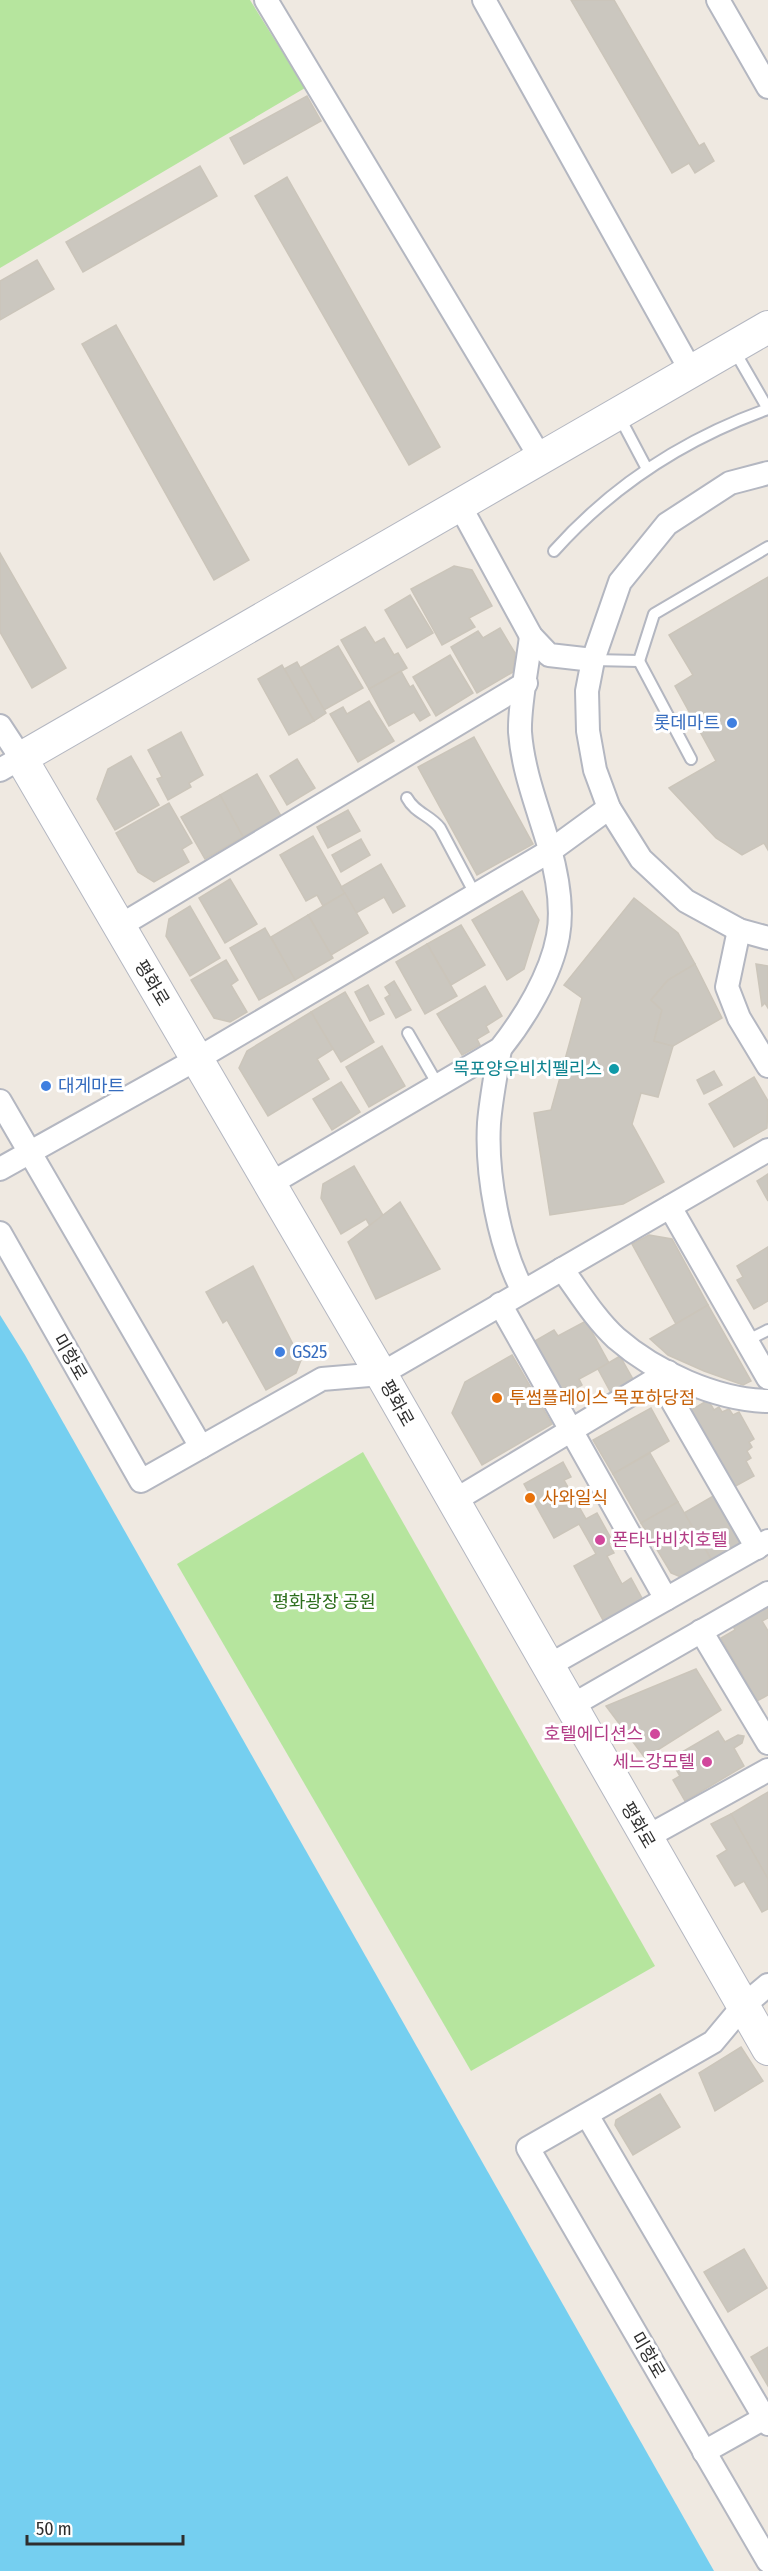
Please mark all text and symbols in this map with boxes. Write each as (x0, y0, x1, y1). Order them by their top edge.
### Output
place label: 롯데마트 (654, 712, 720, 734)
marker: 롯데마트 (725, 716, 739, 730)
street label: 평화로 (130, 956, 174, 1010)
place label: 목포양우비치펠리스 (453, 1058, 602, 1080)
marker: 목포양우비치펠리스 (607, 1062, 621, 1076)
place label: 대게마트 (58, 1075, 124, 1097)
marker: 대게마트 (39, 1079, 53, 1093)
street label: 미항로 (48, 1330, 92, 1384)
place label: GS25 (292, 1341, 327, 1363)
marker: GS25 (273, 1345, 287, 1359)
street label: 평화로 (375, 1376, 419, 1430)
place label: 투썸플레이스 목포하당점 (509, 1387, 695, 1409)
marker: 투썸플레이스 목포하당점 (490, 1391, 504, 1405)
place label: 사와일식 (542, 1487, 608, 1509)
marker: 사와일식 (523, 1491, 537, 1505)
place label: 폰타나비치호텔 (612, 1529, 728, 1551)
marker: 폰타나비치호텔 (593, 1533, 607, 1547)
park label: 평화광장 공원 (272, 1591, 376, 1613)
place label: 호텔에디션스 (544, 1723, 643, 1745)
marker: 호텔에디션스 (648, 1727, 662, 1741)
place label: 세느강모텔 (612, 1751, 695, 1773)
marker: 세느강모텔 (700, 1755, 714, 1769)
street label: 평화로 (616, 1798, 660, 1852)
street label: 미항로 (626, 2328, 670, 2382)
scale bar (27, 2508, 183, 2546)
text: 50 m (36, 2518, 72, 2540)

